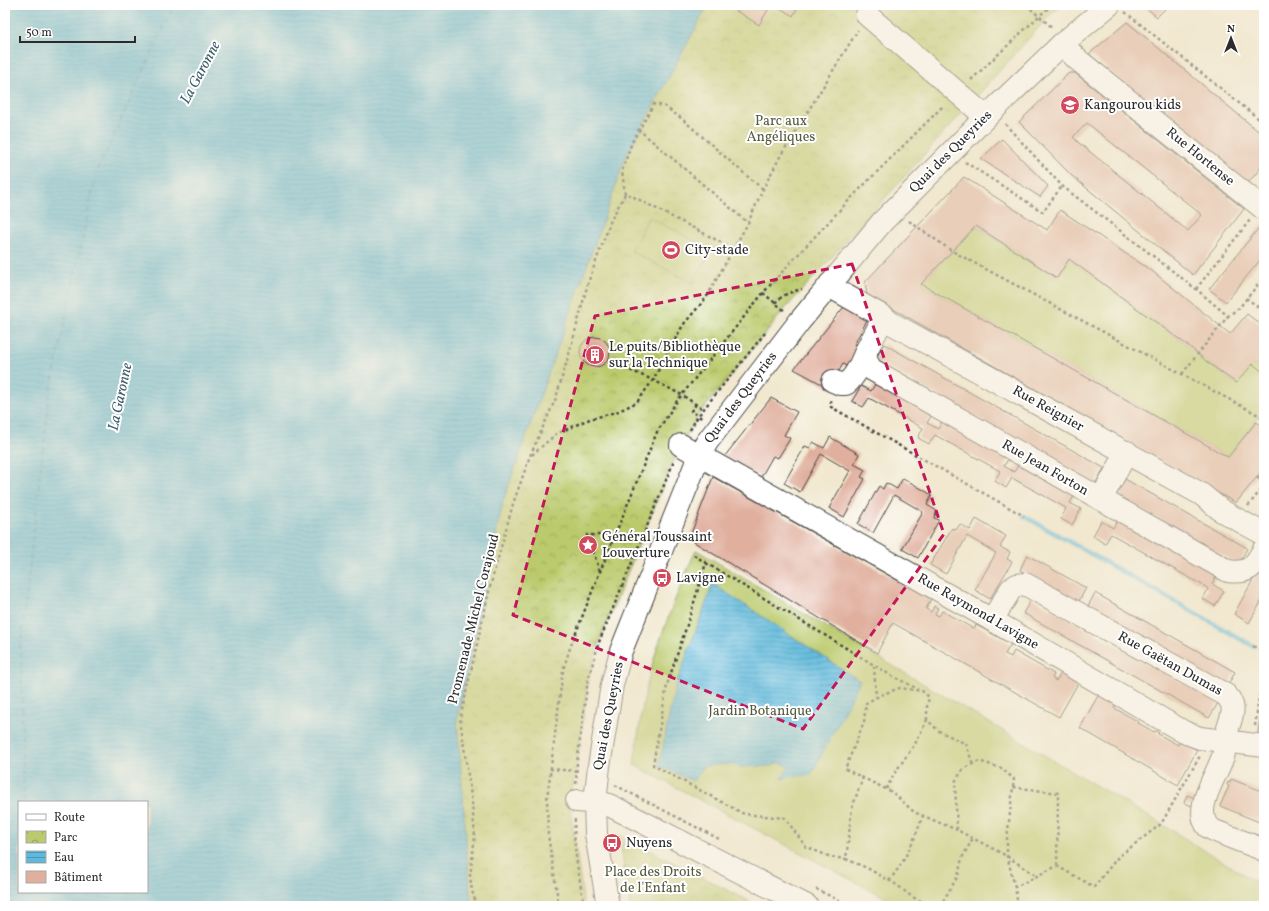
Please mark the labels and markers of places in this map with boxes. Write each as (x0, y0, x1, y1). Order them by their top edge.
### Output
school or university icon: Kangourou kids (1059, 94, 1081, 116)
place label: Kangourou kids (1084, 96, 1181, 115)
sports icon: City-stade (660, 239, 682, 261)
place label: City-stade (685, 241, 749, 260)
place label: Le puits/Bibliothèque sur la Technique (609, 338, 741, 373)
building icon: Le puits/Bibliothèque sur la Technique (584, 344, 606, 366)
place label: Général Toussaint Louverture (602, 528, 712, 563)
place icon: Général Toussaint Louverture (577, 534, 599, 556)
bus stop icon: Lavigne (651, 567, 673, 589)
place label: Lavigne (676, 569, 725, 588)
bus stop icon: Nuyens (601, 832, 623, 854)
place label: Nuyens (626, 834, 672, 853)

